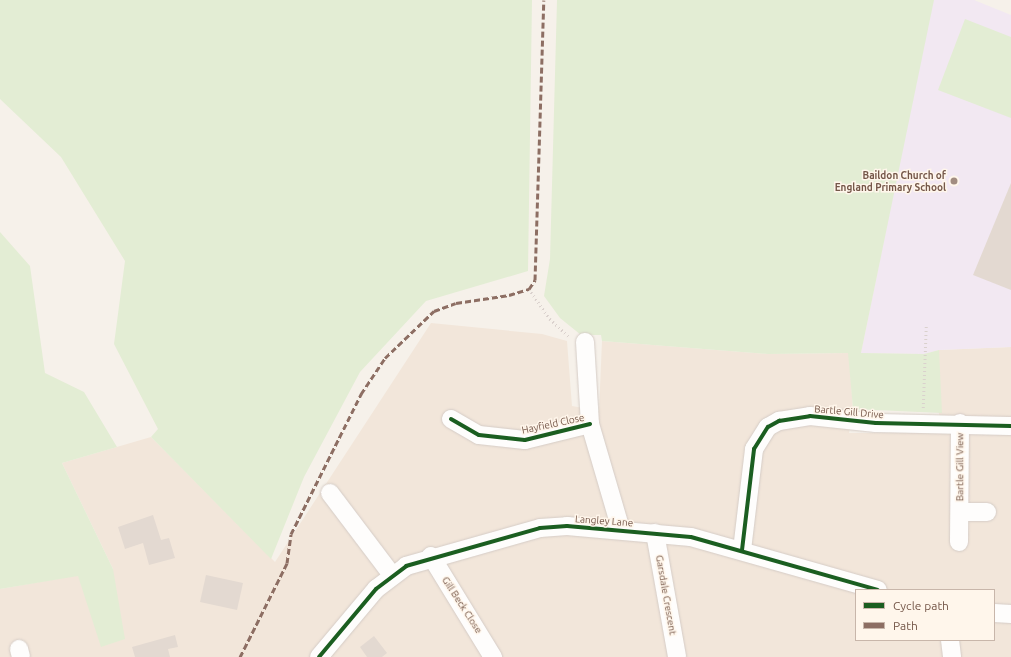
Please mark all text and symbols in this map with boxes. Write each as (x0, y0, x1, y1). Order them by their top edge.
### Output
place label: Baildon Church of England Primary School (835, 169, 946, 192)
marker: Baildon Church of England Primary School (949, 176, 959, 186)
street label: Bartle Gill Drive (814, 403, 884, 421)
street label: Hayfield Close (521, 411, 585, 437)
street label: Bartle Gill View (954, 433, 966, 501)
street label: Langley Lane (574, 513, 634, 529)
street label: Garsdale Crescent (653, 554, 679, 636)
street label: Gill Beck Close (439, 575, 485, 635)
legend (855, 589, 995, 641)
text: Cycle path (893, 599, 949, 612)
text: Path (893, 619, 918, 632)

